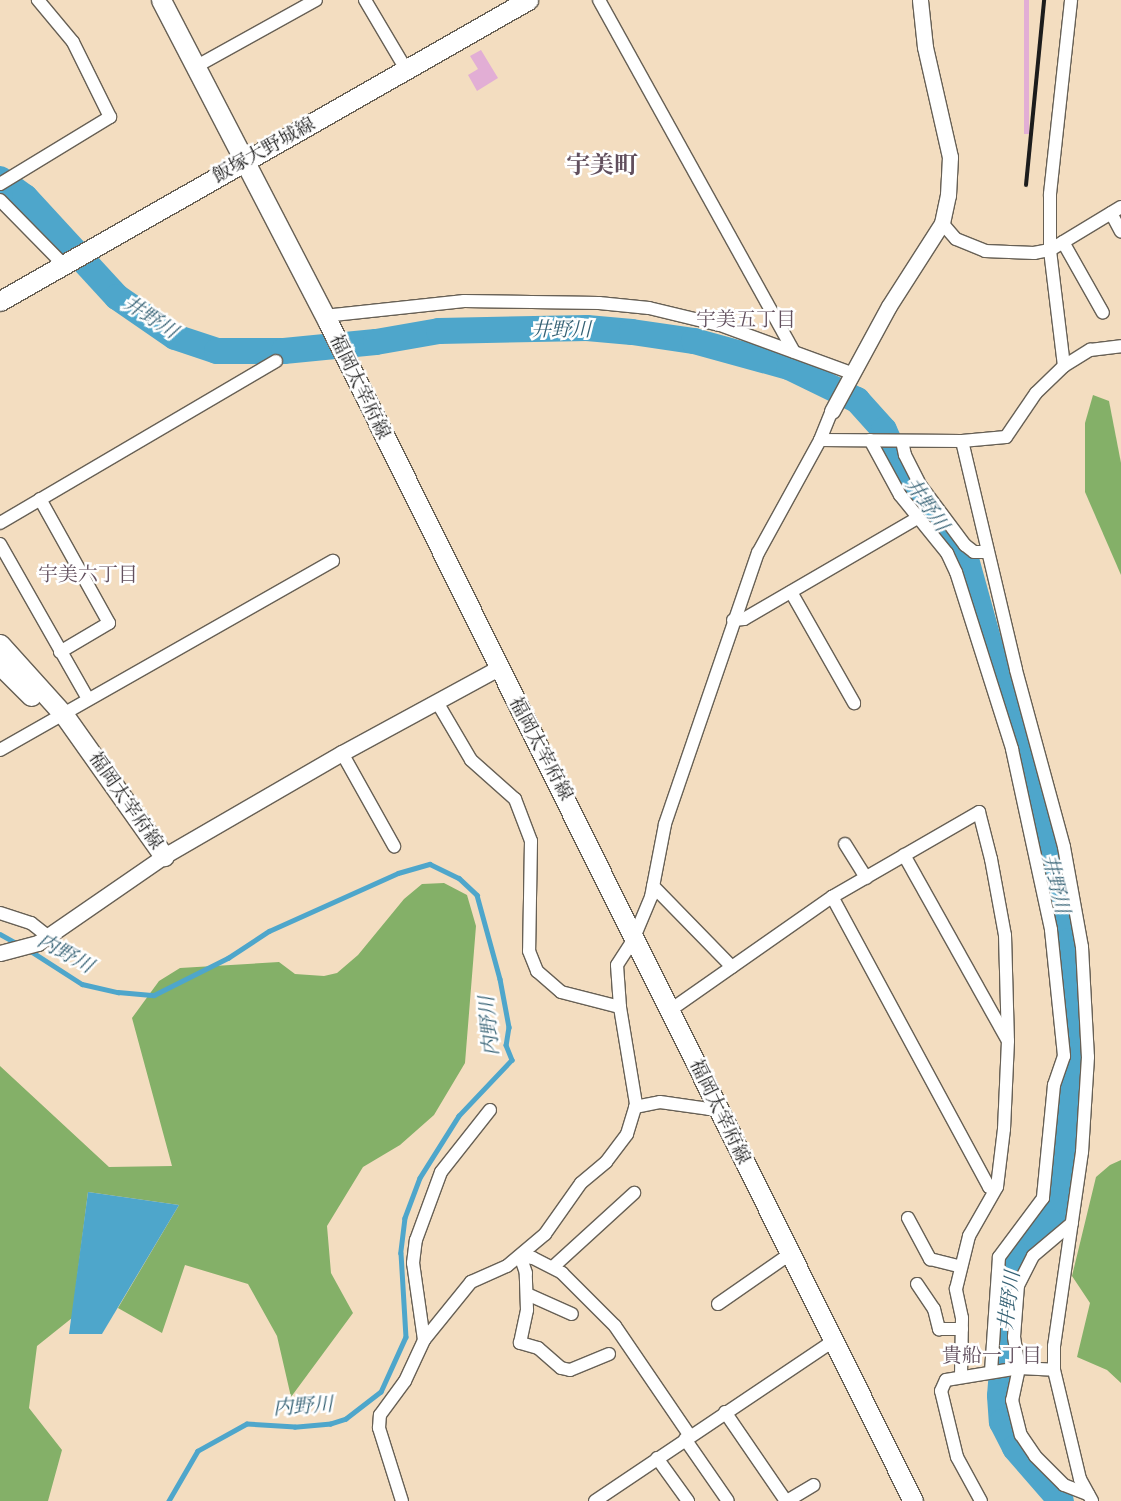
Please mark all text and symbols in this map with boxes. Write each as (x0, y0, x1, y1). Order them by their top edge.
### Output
street label: 飯塚大野城線 (209, 113, 319, 189)
district label: 宇美町 (566, 153, 638, 181)
water label: 井野川 (118, 292, 182, 344)
district label: 宇美五丁目 (696, 308, 796, 332)
water label: 井野川 (531, 318, 591, 342)
street label: 福岡太宰府線 (324, 331, 394, 443)
water label: 井野川 (899, 474, 953, 536)
district label: 宇美六丁目 (38, 563, 138, 587)
street label: 福岡太宰府線 (503, 693, 577, 805)
street label: 福岡太宰府線 (83, 748, 167, 854)
water label: 井野川 (1036, 852, 1074, 916)
water label: 内野川 (33, 929, 97, 979)
water label: 内野川 (475, 995, 505, 1057)
street label: 福岡太宰府線 (684, 1056, 754, 1168)
water label: 井野川 (994, 1270, 1026, 1332)
district label: 貴船一丁目 (942, 1344, 1042, 1368)
water label: 内野川 (272, 1393, 334, 1421)

